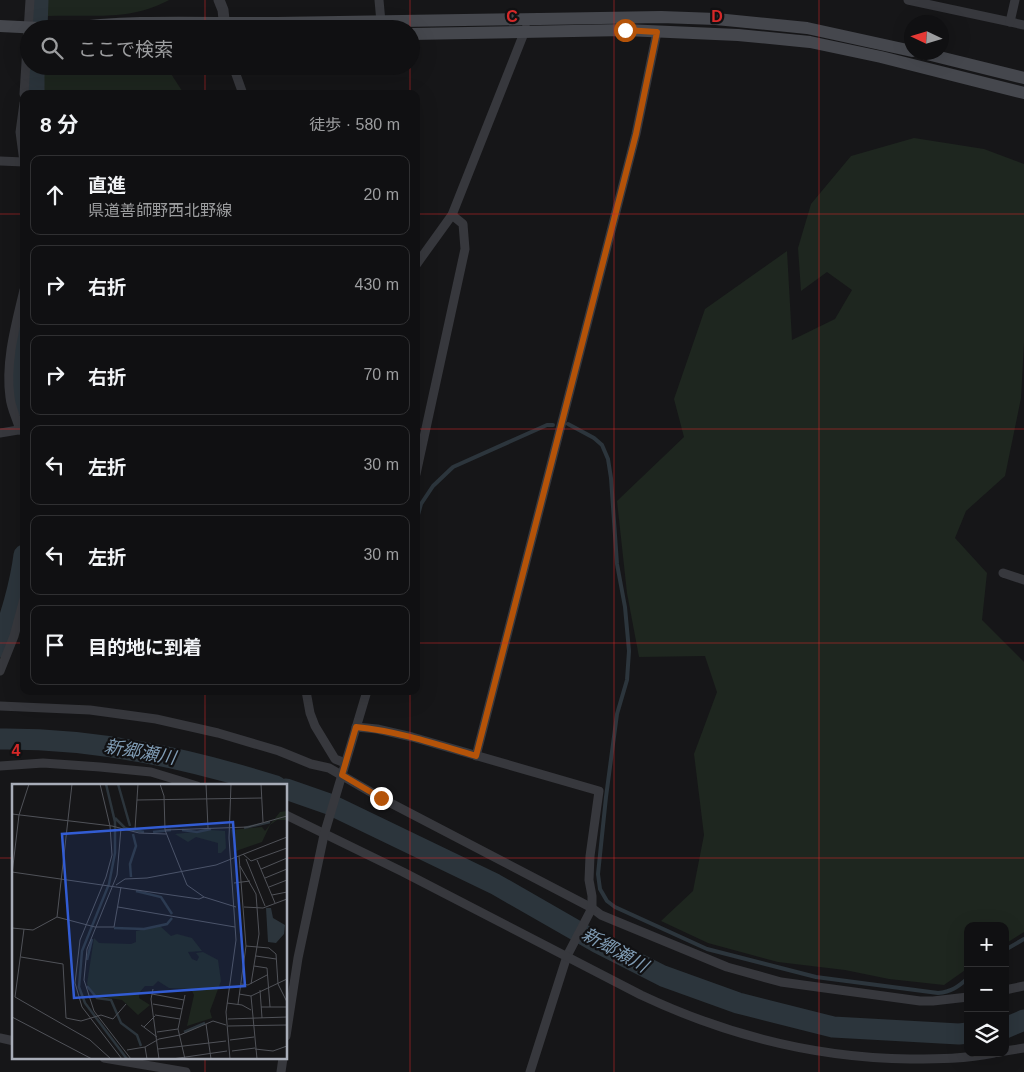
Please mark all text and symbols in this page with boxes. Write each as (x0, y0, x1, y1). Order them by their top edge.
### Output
text: C (506, 8, 518, 25)
text: D (711, 8, 723, 25)
north arrow (904, 15, 949, 60)
route start (614, 19, 637, 42)
search box (20, 20, 420, 75)
icon: search (38, 34, 66, 62)
text: ここで検索 (78, 39, 173, 60)
text: 8 分 (40, 113, 79, 136)
text: 徒歩 · 580 m (309, 116, 400, 133)
text: 直進 (88, 175, 126, 196)
icon: ahead (41, 181, 69, 209)
text: 20 m (363, 186, 399, 203)
text: 県道善師野西北野線 (88, 202, 232, 219)
icon: right (41, 271, 69, 299)
text: 430 m (355, 276, 399, 293)
text: 右折 (88, 277, 126, 298)
icon: right (41, 361, 69, 389)
text: 70 m (363, 366, 399, 383)
text: 右折 (88, 367, 126, 388)
icon: left (41, 451, 69, 479)
text: 30 m (363, 456, 399, 473)
text: 左折 (88, 457, 126, 478)
icon: left (41, 541, 69, 569)
text: 30 m (363, 546, 399, 563)
text: 左折 (88, 547, 126, 568)
icon: arrive (41, 631, 69, 659)
text: 目的地に到着 (88, 637, 202, 658)
water label: 新郷瀬川 (103, 736, 179, 768)
text: 4 (12, 742, 21, 759)
inset map (12, 784, 288, 1060)
route end (370, 787, 393, 810)
map controls (964, 922, 1009, 1057)
button: + (964, 922, 1009, 967)
water label: 新郷瀬川 (579, 924, 653, 977)
button: − (964, 967, 1009, 1012)
button: layers (964, 1012, 1009, 1057)

